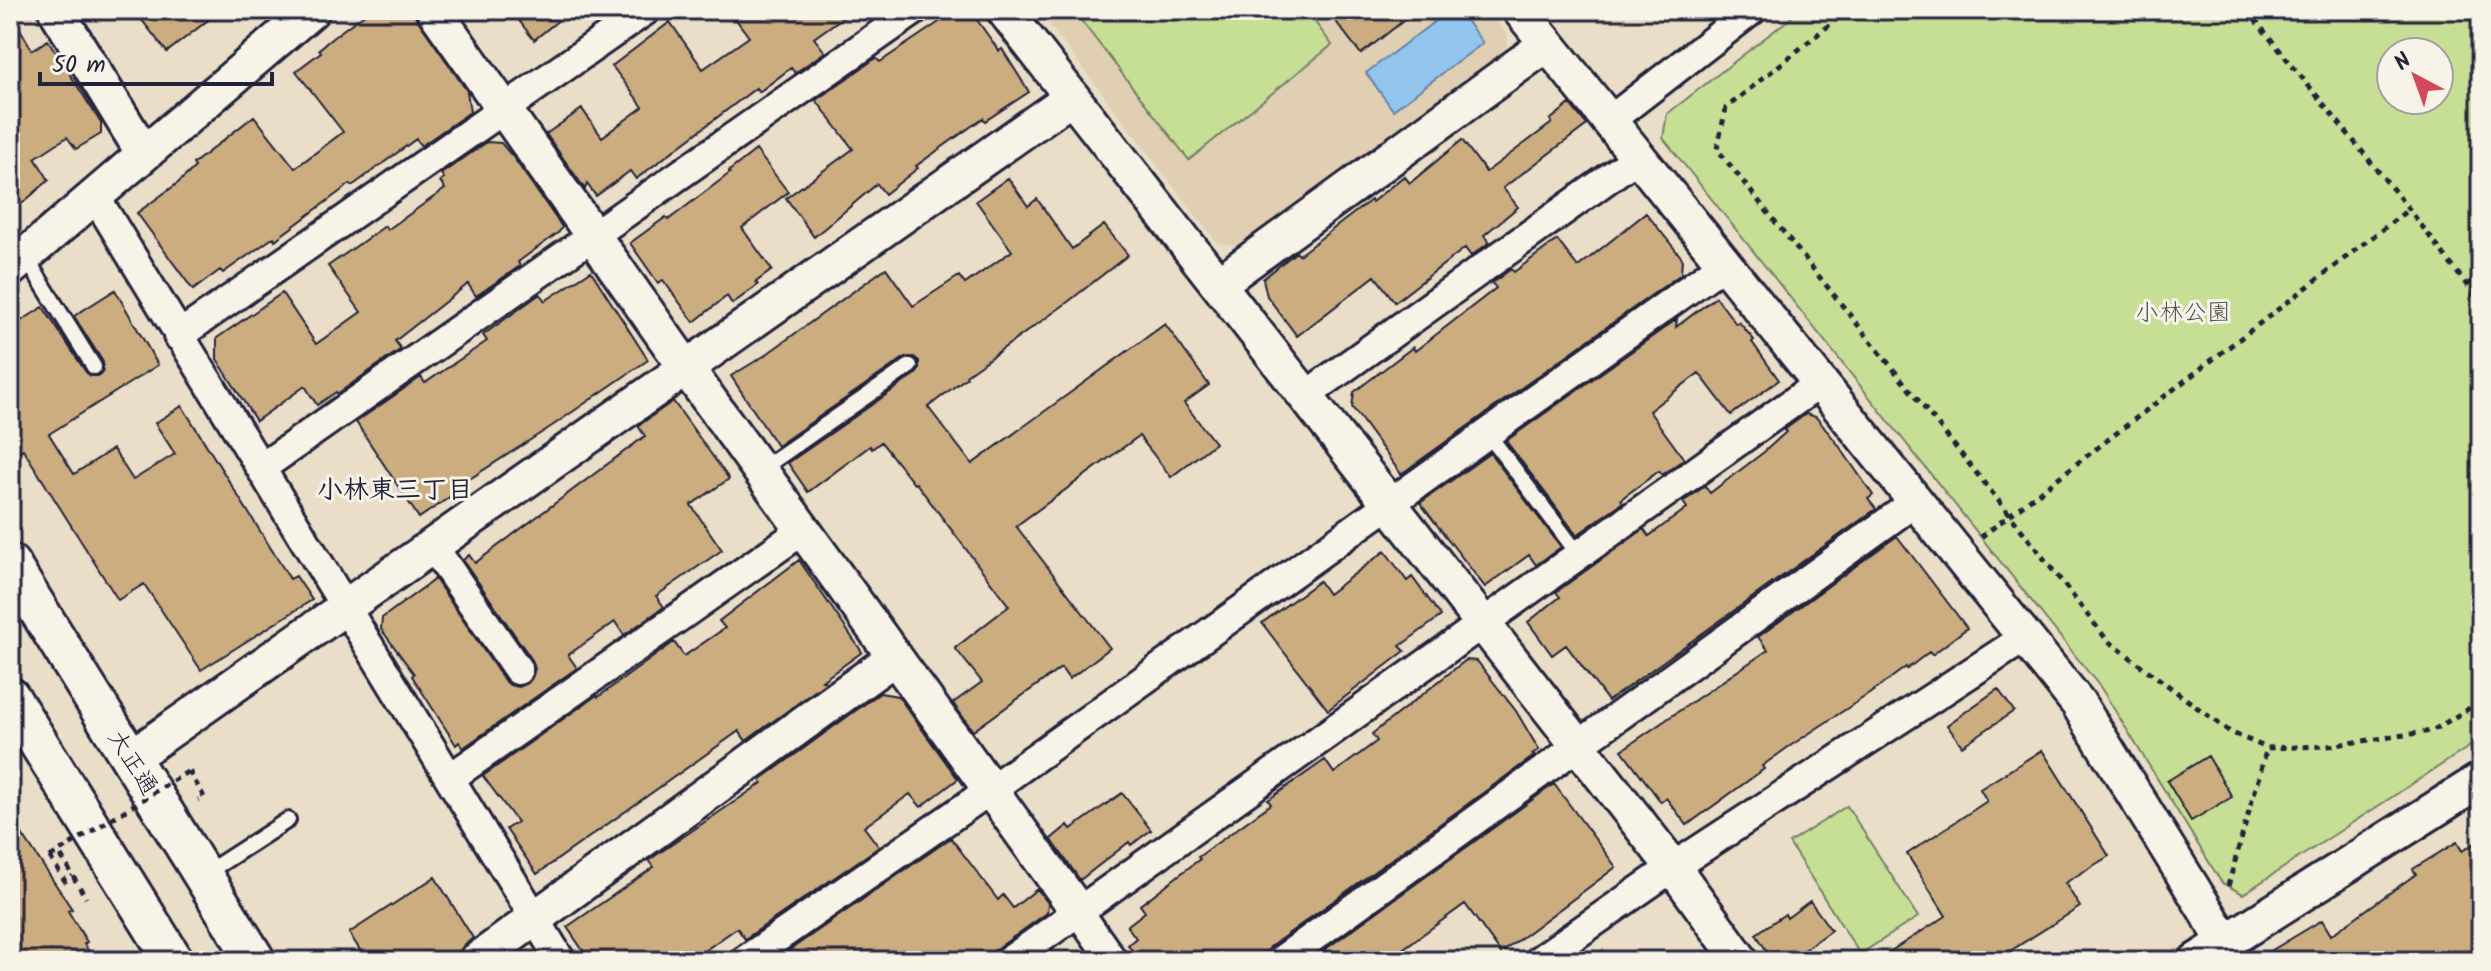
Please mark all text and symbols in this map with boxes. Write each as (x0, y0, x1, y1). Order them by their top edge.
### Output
scale bar (40, 36, 272, 86)
north arrow (2375, 36, 2455, 116)
text: N (2387, 45, 2420, 81)
text: 50 m (52, 46, 106, 85)
park label: 小林公園 (2135, 294, 2231, 333)
district label: 小林東三丁目 (317, 470, 473, 512)
street label: 大正通 (96, 722, 168, 804)

